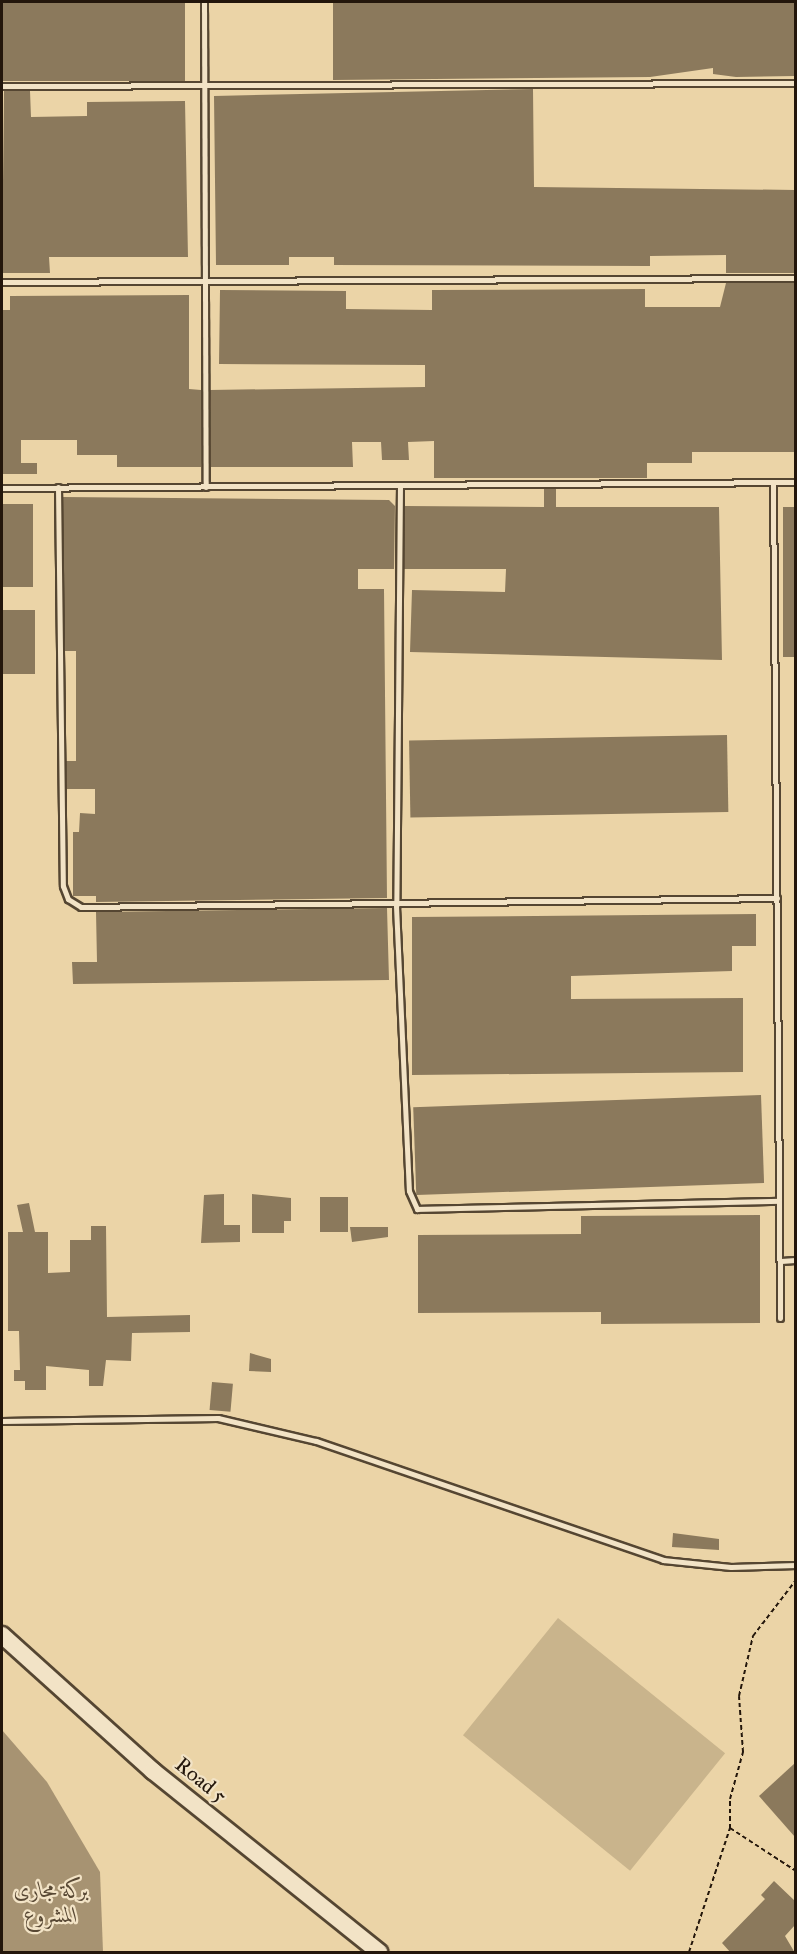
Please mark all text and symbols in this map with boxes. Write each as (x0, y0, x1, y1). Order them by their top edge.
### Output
street label: Road 5 (170, 1752, 232, 1808)
water label: بركة مجارى المشروع (13, 1876, 89, 1928)

